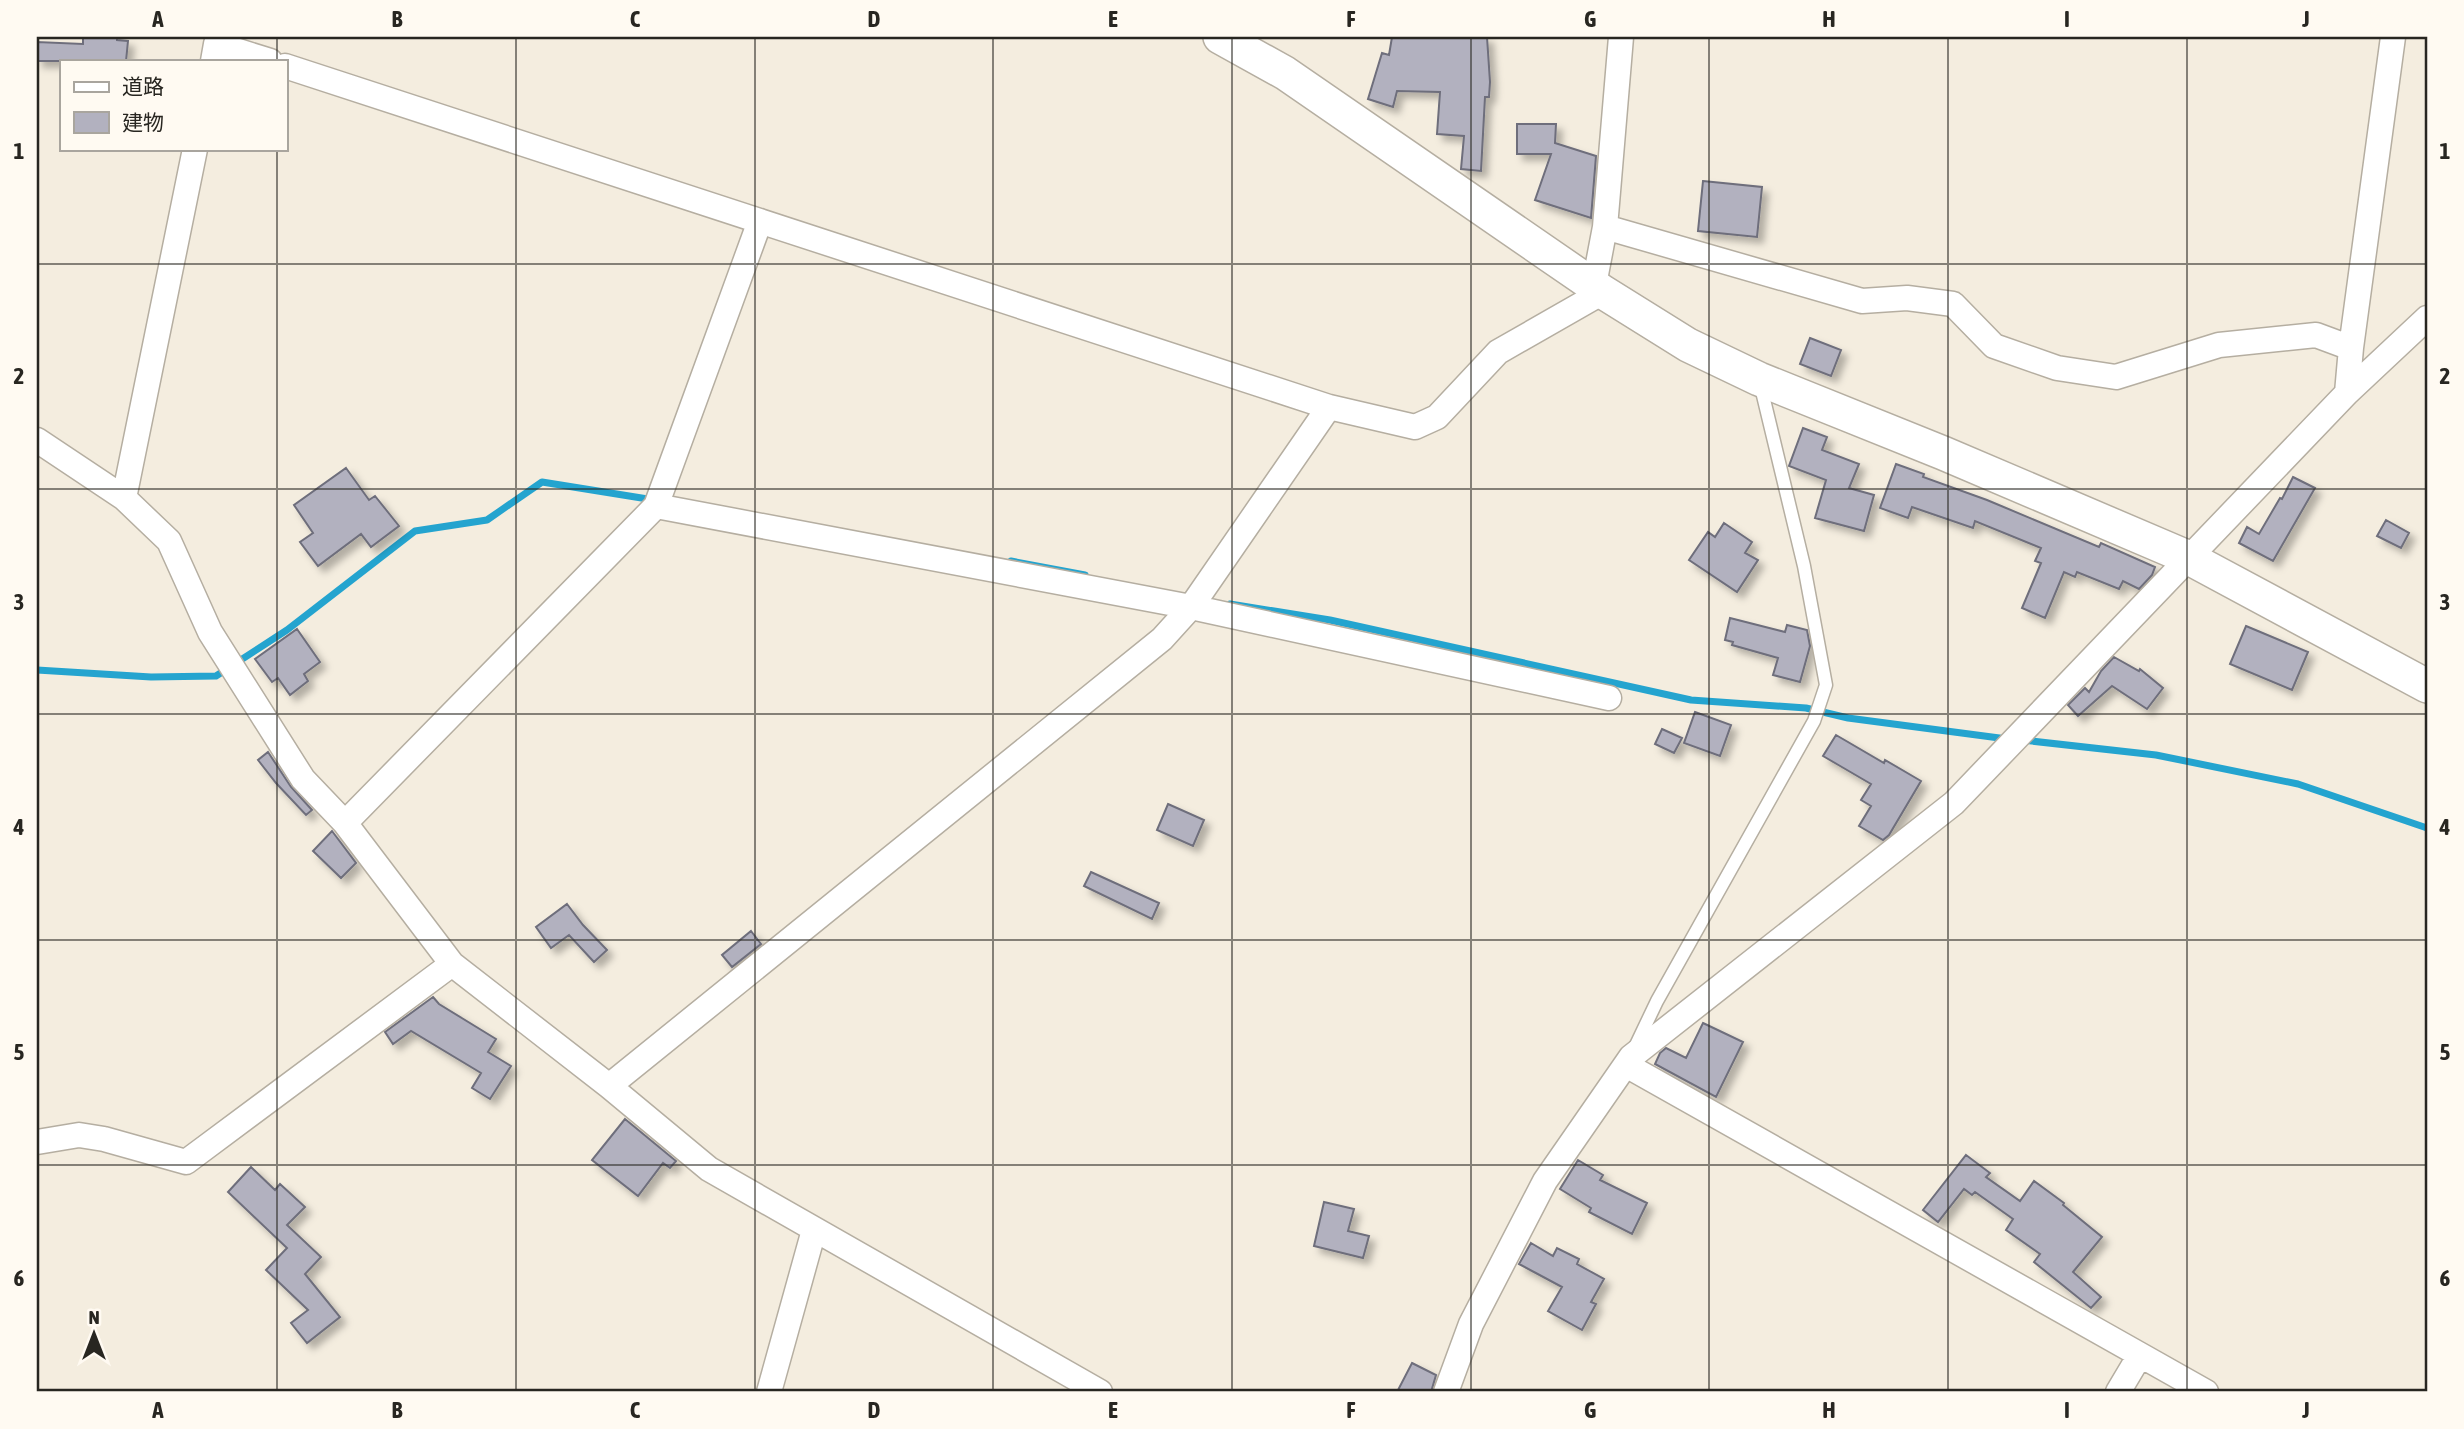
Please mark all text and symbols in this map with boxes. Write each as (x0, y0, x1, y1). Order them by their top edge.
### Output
text: A (151, 6, 164, 32)
text: B (392, 6, 403, 32)
text: C (630, 6, 641, 32)
text: D (868, 6, 881, 32)
text: E (1108, 6, 1118, 32)
text: F (1346, 6, 1356, 32)
text: G (1584, 6, 1596, 32)
text: H (1822, 6, 1836, 32)
text: I (2064, 6, 2070, 32)
text: J (2301, 6, 2310, 32)
legend (60, 60, 287, 150)
text: 道路 (122, 74, 164, 98)
text: 建物 (122, 110, 164, 134)
text: 1 (14, 138, 25, 164)
text: 1 (2440, 138, 2451, 164)
text: 2 (14, 363, 24, 389)
text: 2 (2440, 363, 2450, 389)
text: 3 (14, 589, 24, 615)
text: 3 (2440, 589, 2450, 615)
text: 4 (13, 814, 25, 840)
text: 4 (2439, 814, 2451, 840)
text: 5 (14, 1039, 25, 1065)
text: 5 (2440, 1039, 2451, 1065)
text: 6 (14, 1265, 25, 1291)
text: 6 (2440, 1265, 2451, 1291)
north arrow (60, 1300, 130, 1370)
text: N (88, 1306, 100, 1328)
text: A (151, 1397, 164, 1423)
text: B (392, 1397, 403, 1423)
text: C (630, 1397, 641, 1423)
text: D (868, 1397, 881, 1423)
text: E (1108, 1397, 1118, 1423)
text: F (1346, 1397, 1356, 1423)
text: G (1584, 1397, 1596, 1423)
text: H (1822, 1397, 1836, 1423)
text: I (2064, 1397, 2070, 1423)
text: J (2301, 1397, 2310, 1423)

